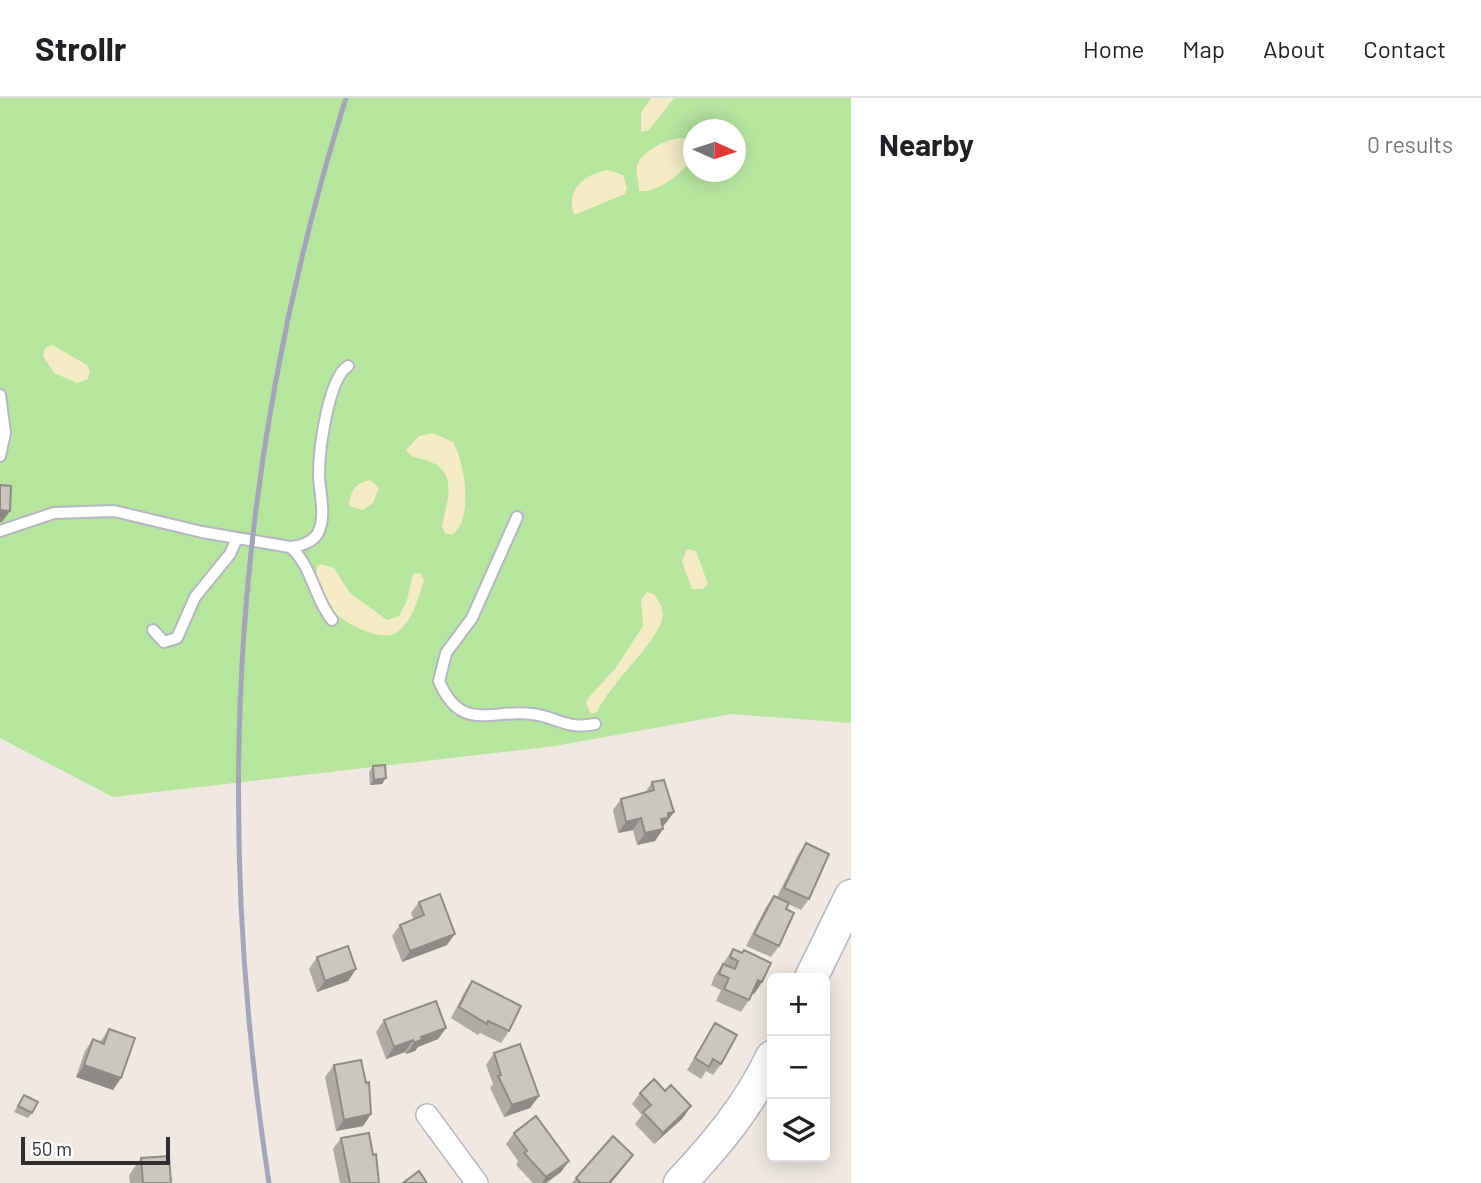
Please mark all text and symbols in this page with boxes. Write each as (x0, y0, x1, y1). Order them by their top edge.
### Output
text: Strollr (35, 28, 127, 68)
text: Home (1083, 34, 1144, 63)
text: Map (1182, 34, 1225, 63)
text: About (1263, 34, 1325, 63)
text: Contact (1363, 34, 1446, 63)
north arrow (683, 119, 746, 182)
text: Nearby (879, 126, 974, 162)
text: 0 results (1367, 130, 1453, 158)
map controls (767, 973, 830, 1162)
button: + (767, 973, 830, 1036)
button: − (767, 1036, 830, 1099)
button: layers (767, 1099, 830, 1162)
scale bar (21, 1134, 170, 1166)
text: 50 m (32, 1137, 72, 1160)

